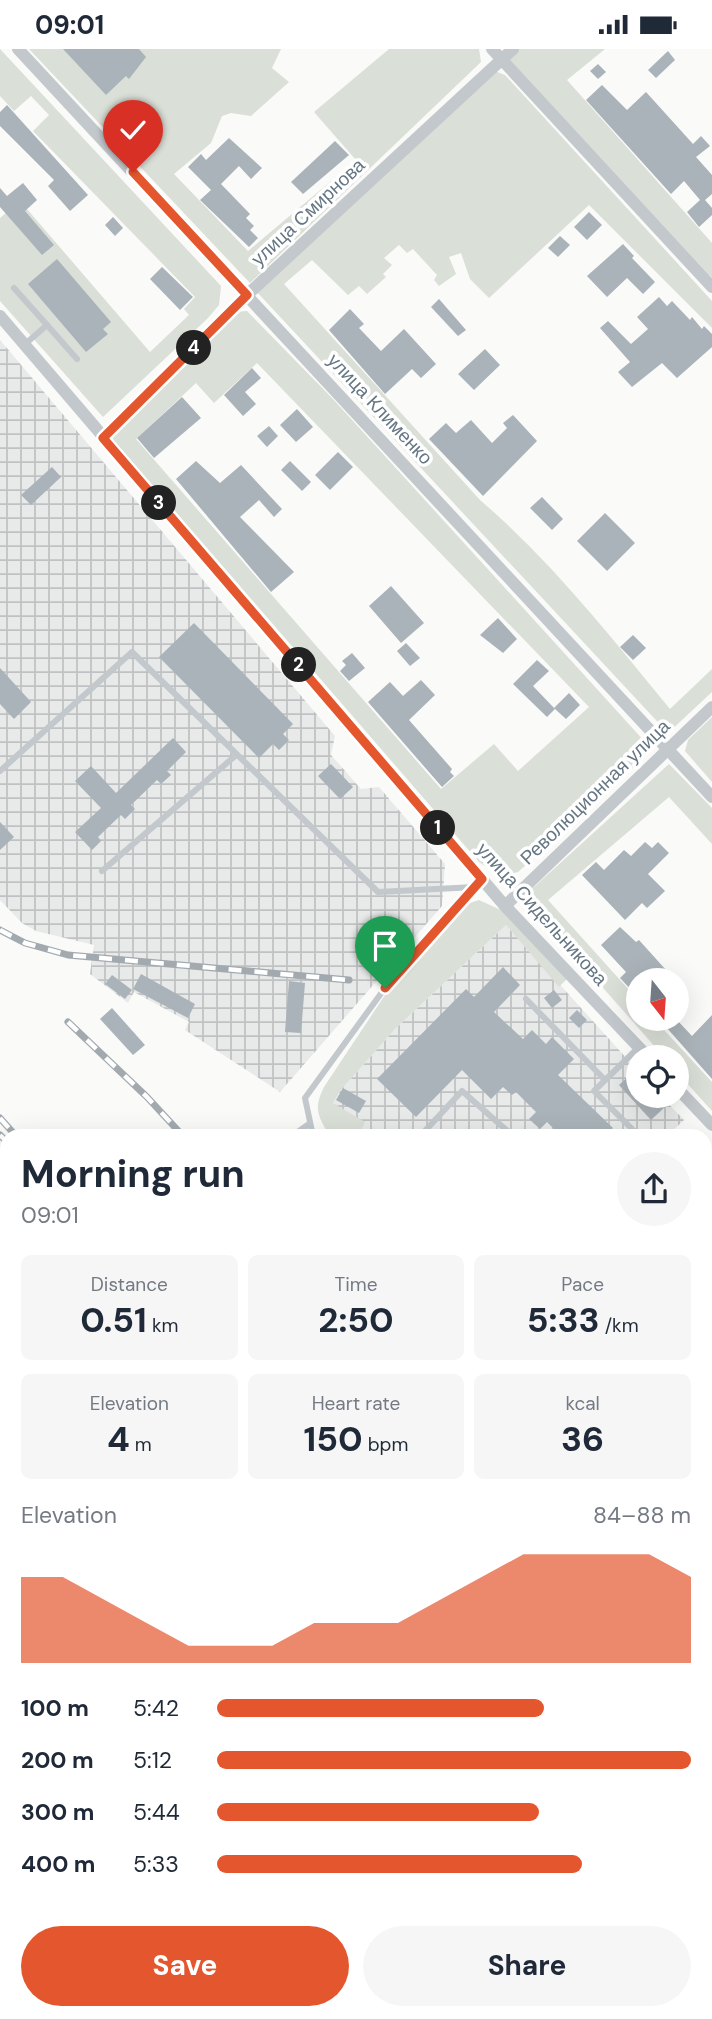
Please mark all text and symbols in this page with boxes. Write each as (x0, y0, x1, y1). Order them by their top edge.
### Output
text: 09:01 (35, 8, 104, 42)
pin (103, 100, 163, 172)
icon: check (114, 111, 152, 149)
street label: улица Смирнова (246, 153, 371, 271)
pin: 4 (176, 331, 212, 365)
text: 4 (187, 335, 200, 360)
street label: улица Клименко (322, 348, 438, 470)
pin: 3 (142, 485, 176, 521)
text: 3 (153, 490, 164, 515)
pin: 2 (282, 647, 316, 683)
text: 2 (293, 652, 304, 677)
street label: Революционная улица (515, 714, 676, 870)
pin: 1 (420, 811, 456, 845)
text: 1 (434, 815, 441, 840)
street label: улица Сидельникова (471, 837, 613, 991)
pin (355, 916, 415, 988)
icon: arrive (366, 927, 404, 965)
north arrow (626, 968, 690, 1031)
map controls (626, 968, 689, 1108)
button: locate (626, 1045, 689, 1108)
text: Morning run (21, 1149, 245, 1199)
button: share (617, 1152, 691, 1226)
text: 09:01 (21, 1200, 79, 1230)
text: Distance (91, 1272, 168, 1297)
text: Time (335, 1272, 377, 1297)
text: Pace (561, 1272, 604, 1297)
text: 0.51 (80, 1297, 147, 1343)
text: 2:50 (318, 1297, 394, 1343)
text: 5:33 (527, 1297, 600, 1343)
text: km (147, 1313, 178, 1338)
text: /km (600, 1313, 639, 1338)
text: Elevation (90, 1391, 169, 1416)
text: Heart rate (312, 1391, 400, 1416)
text: kcal (565, 1391, 600, 1416)
text: 4 (107, 1416, 130, 1462)
text: 150 (304, 1416, 363, 1462)
text: 36 (561, 1416, 604, 1462)
text: m (130, 1432, 152, 1457)
text: bpm (363, 1432, 408, 1457)
text: Elevation (21, 1500, 117, 1530)
text: 84–88 m (593, 1500, 691, 1530)
text: 100 m (21, 1693, 89, 1723)
text: 5:42 (133, 1693, 179, 1723)
text: 200 m (21, 1745, 94, 1775)
text: 5:12 (133, 1745, 172, 1775)
text: 300 m (21, 1797, 94, 1827)
text: 5:44 (133, 1797, 180, 1827)
text: 400 m (21, 1849, 95, 1879)
text: 5:33 (133, 1849, 179, 1879)
button: Save (21, 1926, 349, 2006)
button: Share (363, 1926, 691, 2006)

